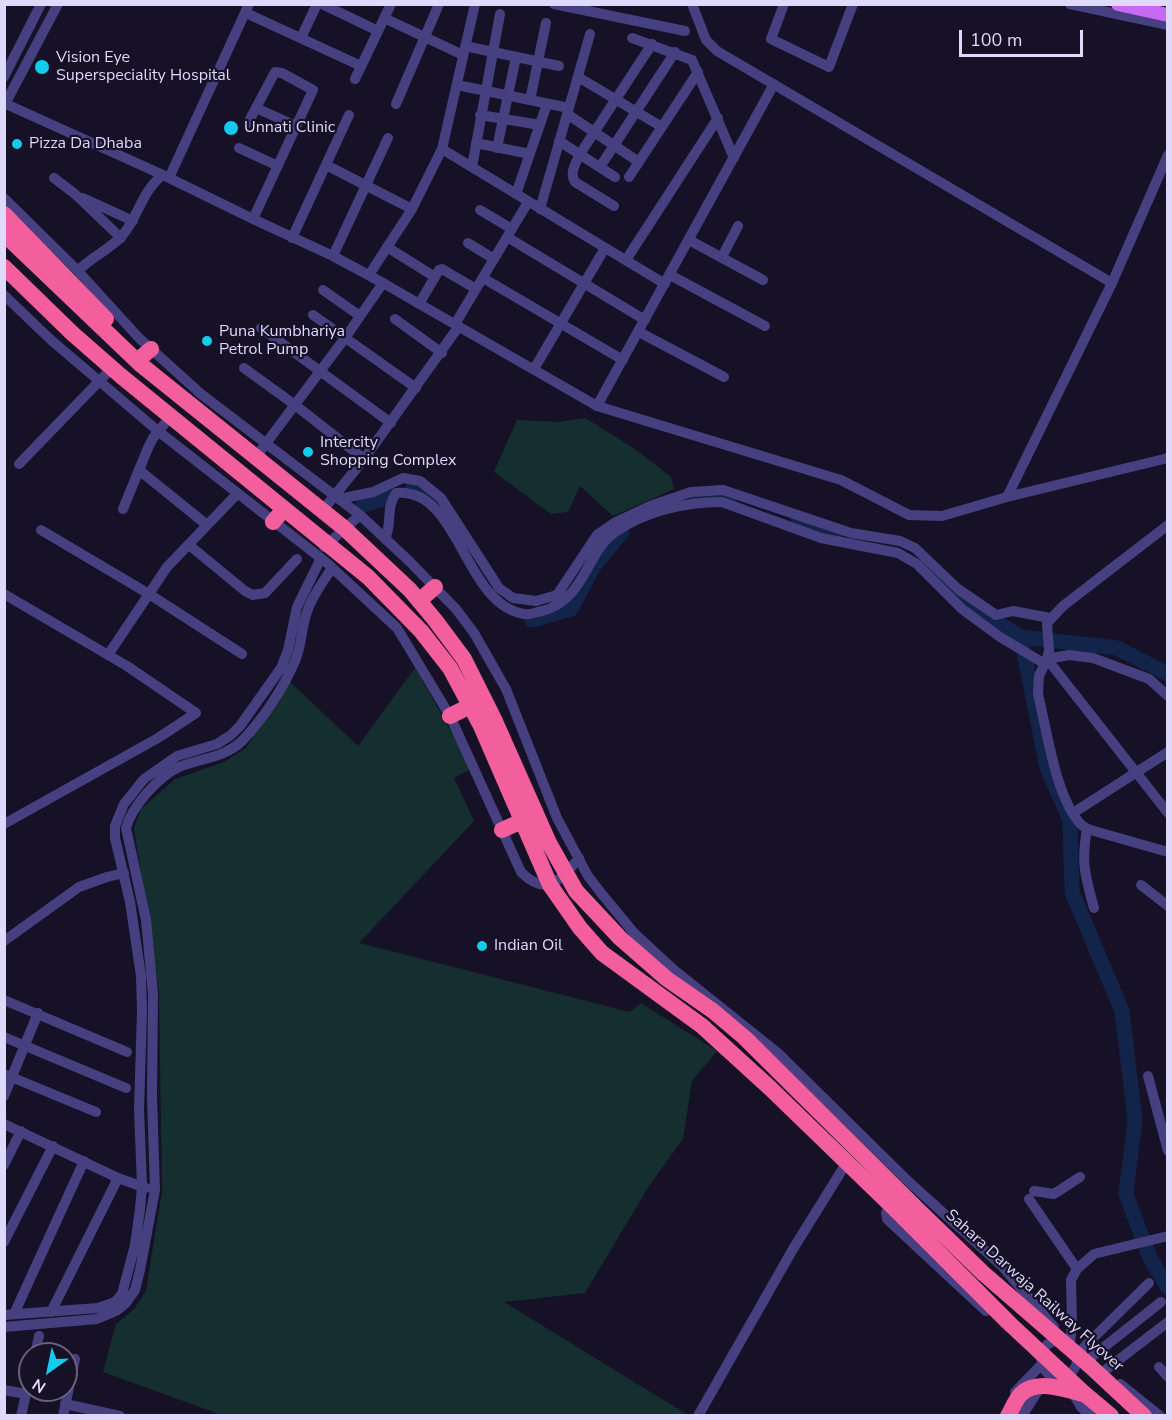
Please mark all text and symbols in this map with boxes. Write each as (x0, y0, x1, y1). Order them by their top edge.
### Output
scale bar (962, 18, 1086, 56)
text: 100 m (970, 28, 1022, 52)
place label: Vision Eye Superspeciality Hospital (56, 48, 231, 86)
marker: Vision Eye Superspeciality Hospital (33, 58, 51, 76)
place label: Unnati Clinic (244, 118, 335, 138)
marker: Unnati Clinic (222, 119, 240, 137)
place label: Pizza Da Dhaba (29, 134, 142, 154)
marker: Pizza Da Dhaba (10, 137, 24, 151)
place label: Puna Kumbhariya Petrol Pump (219, 322, 345, 360)
marker: Puna Kumbhariya Petrol Pump (200, 334, 214, 348)
place label: Intercity Shopping Complex (320, 433, 456, 471)
marker: Intercity Shopping Complex (301, 445, 315, 459)
place label: Indian Oil (494, 936, 563, 956)
marker: Indian Oil (475, 939, 489, 953)
street label: Sahara Darwaja Railway Flyover (941, 1206, 1127, 1376)
north arrow (18, 1342, 78, 1402)
text: N (28, 1373, 50, 1398)

